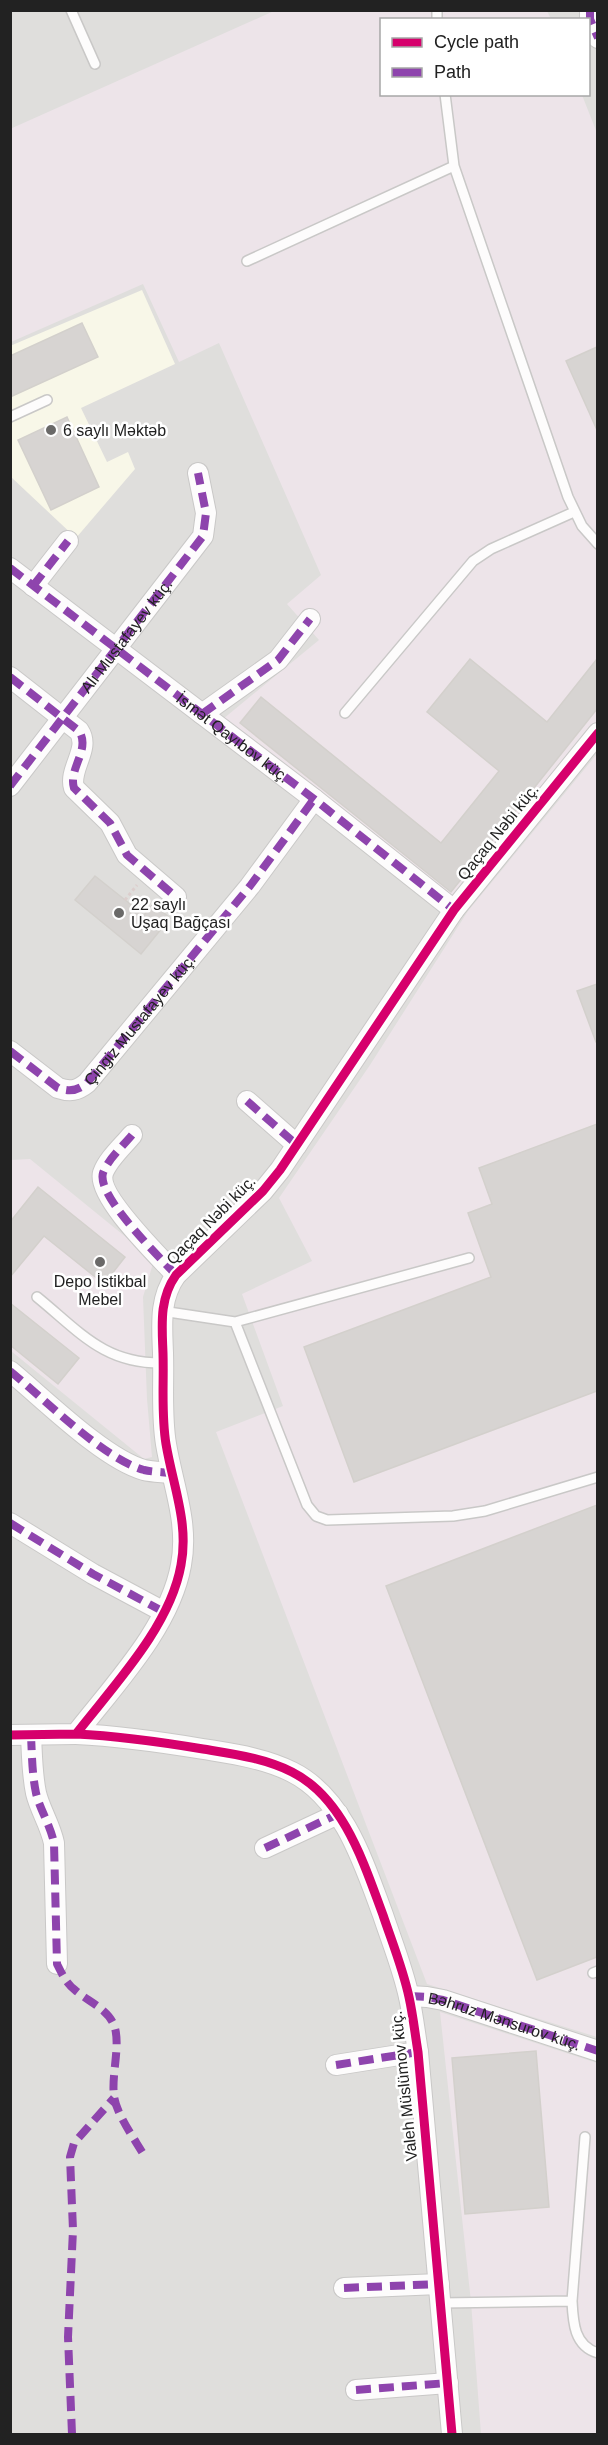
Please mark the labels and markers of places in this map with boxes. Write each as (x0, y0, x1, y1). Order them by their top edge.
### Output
place label: 6 saylı Məktəb (63, 422, 166, 439)
marker: 6 saylı Məktəb (44, 423, 58, 437)
place label: 22 saylı Uşaq Bağçası (131, 896, 231, 931)
marker: 22 saylı Uşaq Bağçası (112, 906, 126, 920)
marker: Depo İstikbal Mebel (93, 1255, 107, 1269)
place label: Depo İstikbal Mebel (54, 1272, 146, 1308)

